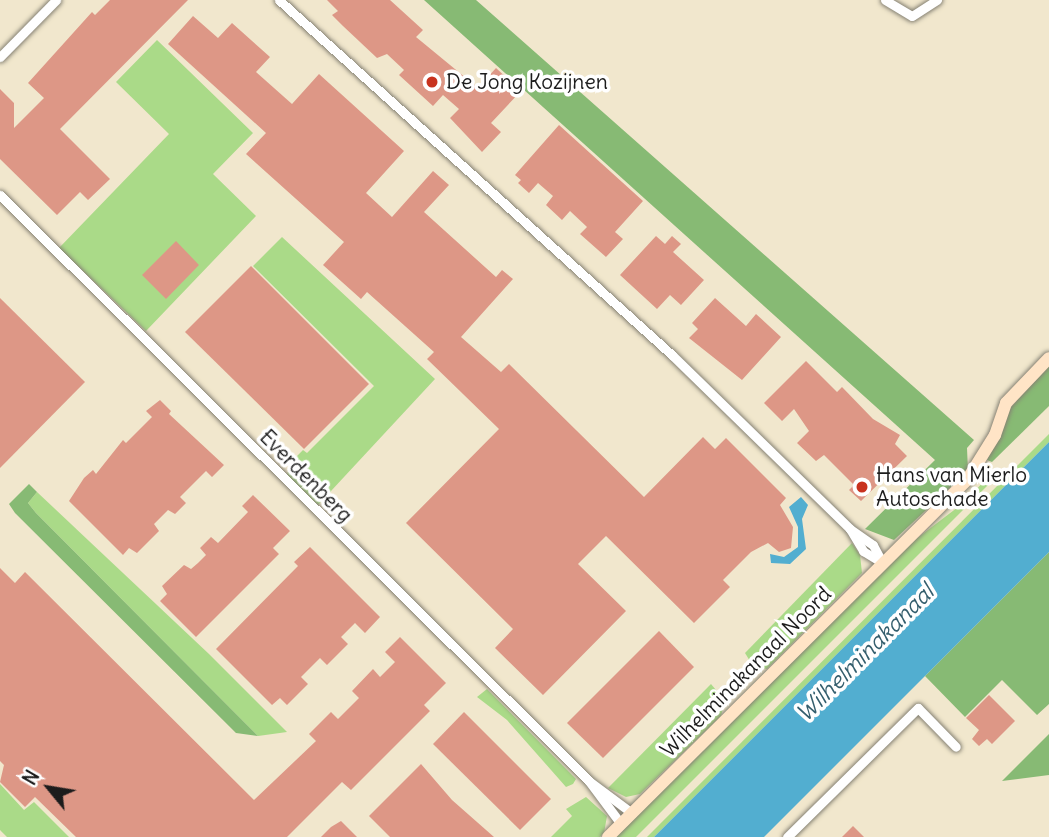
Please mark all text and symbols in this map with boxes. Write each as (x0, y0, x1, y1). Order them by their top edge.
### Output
place label: De Jong Kozijnen (446, 69, 608, 95)
marker: De Jong Kozijnen (424, 74, 440, 90)
street label: Everdenberg (254, 424, 358, 528)
place label: Hans van Mierlo Autoschade (876, 462, 1027, 512)
marker: Hans van Mierlo Autoschade (854, 479, 870, 495)
water label: Wilhelminakanaal (790, 578, 940, 728)
street label: Wilhelminakanaal Noord (655, 581, 837, 763)
north arrow (14, 753, 84, 823)
text: N (17, 766, 44, 789)

